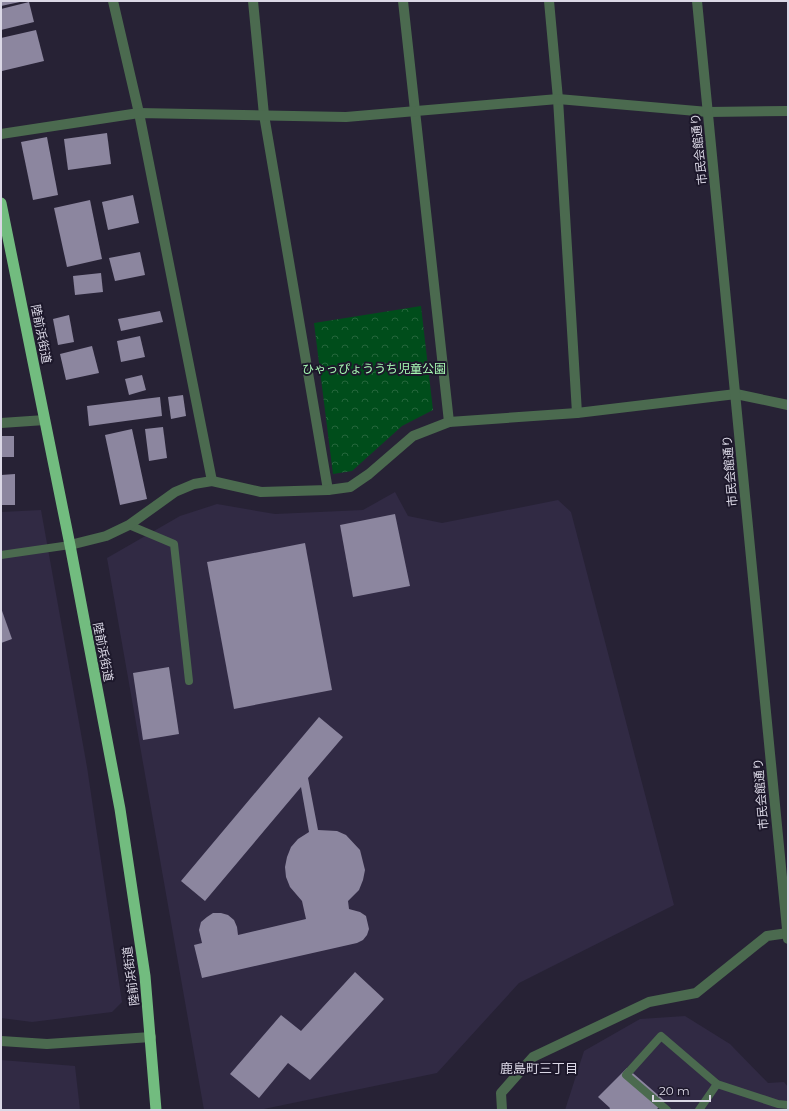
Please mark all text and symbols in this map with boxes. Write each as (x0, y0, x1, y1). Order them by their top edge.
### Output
street label: 市民会館通り (687, 112, 710, 186)
street label: 陸前浜街道 (28, 303, 55, 365)
park label: ひゃっぴょううち児童公園 (302, 361, 446, 376)
street label: 市民会館通り (719, 435, 740, 508)
street label: 陸前浜街道 (90, 621, 117, 683)
street label: 市民会館通り (750, 758, 771, 831)
street label: 陸前浜街道 (119, 945, 142, 1007)
district label: 鹿島町三丁目 (500, 1060, 578, 1076)
scale bar (653, 1077, 710, 1103)
text: 20 m (659, 1083, 690, 1098)

